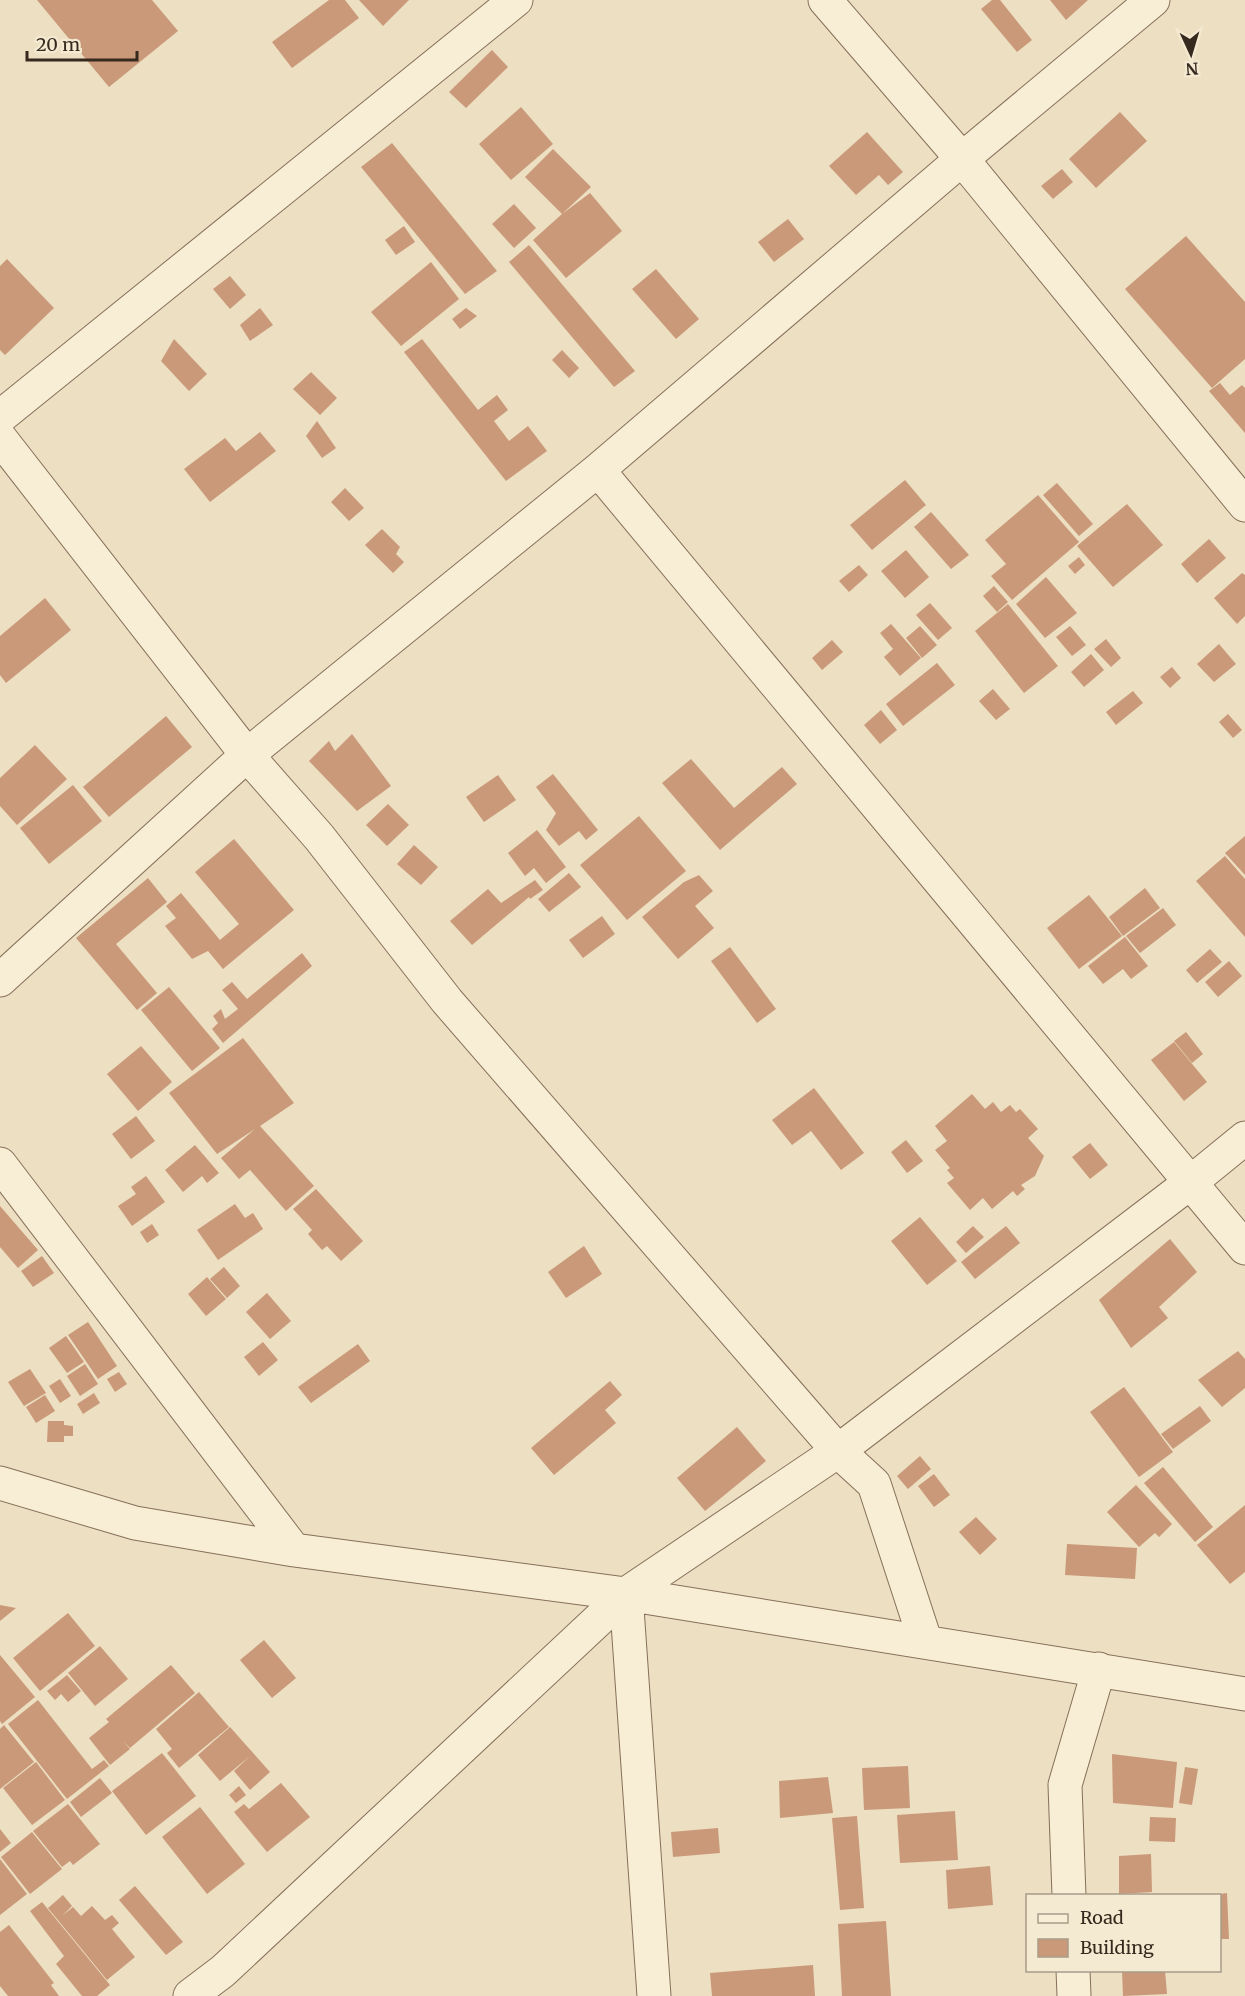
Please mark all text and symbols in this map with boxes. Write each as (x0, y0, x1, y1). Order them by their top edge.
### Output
scale bar (27, 24, 136, 62)
north arrow (1161, 24, 1221, 84)
text: 20 m (36, 33, 80, 56)
text: N (1185, 59, 1199, 79)
legend (1026, 1894, 1221, 1972)
text: Road (1080, 1906, 1124, 1929)
text: Building (1080, 1936, 1154, 1959)

